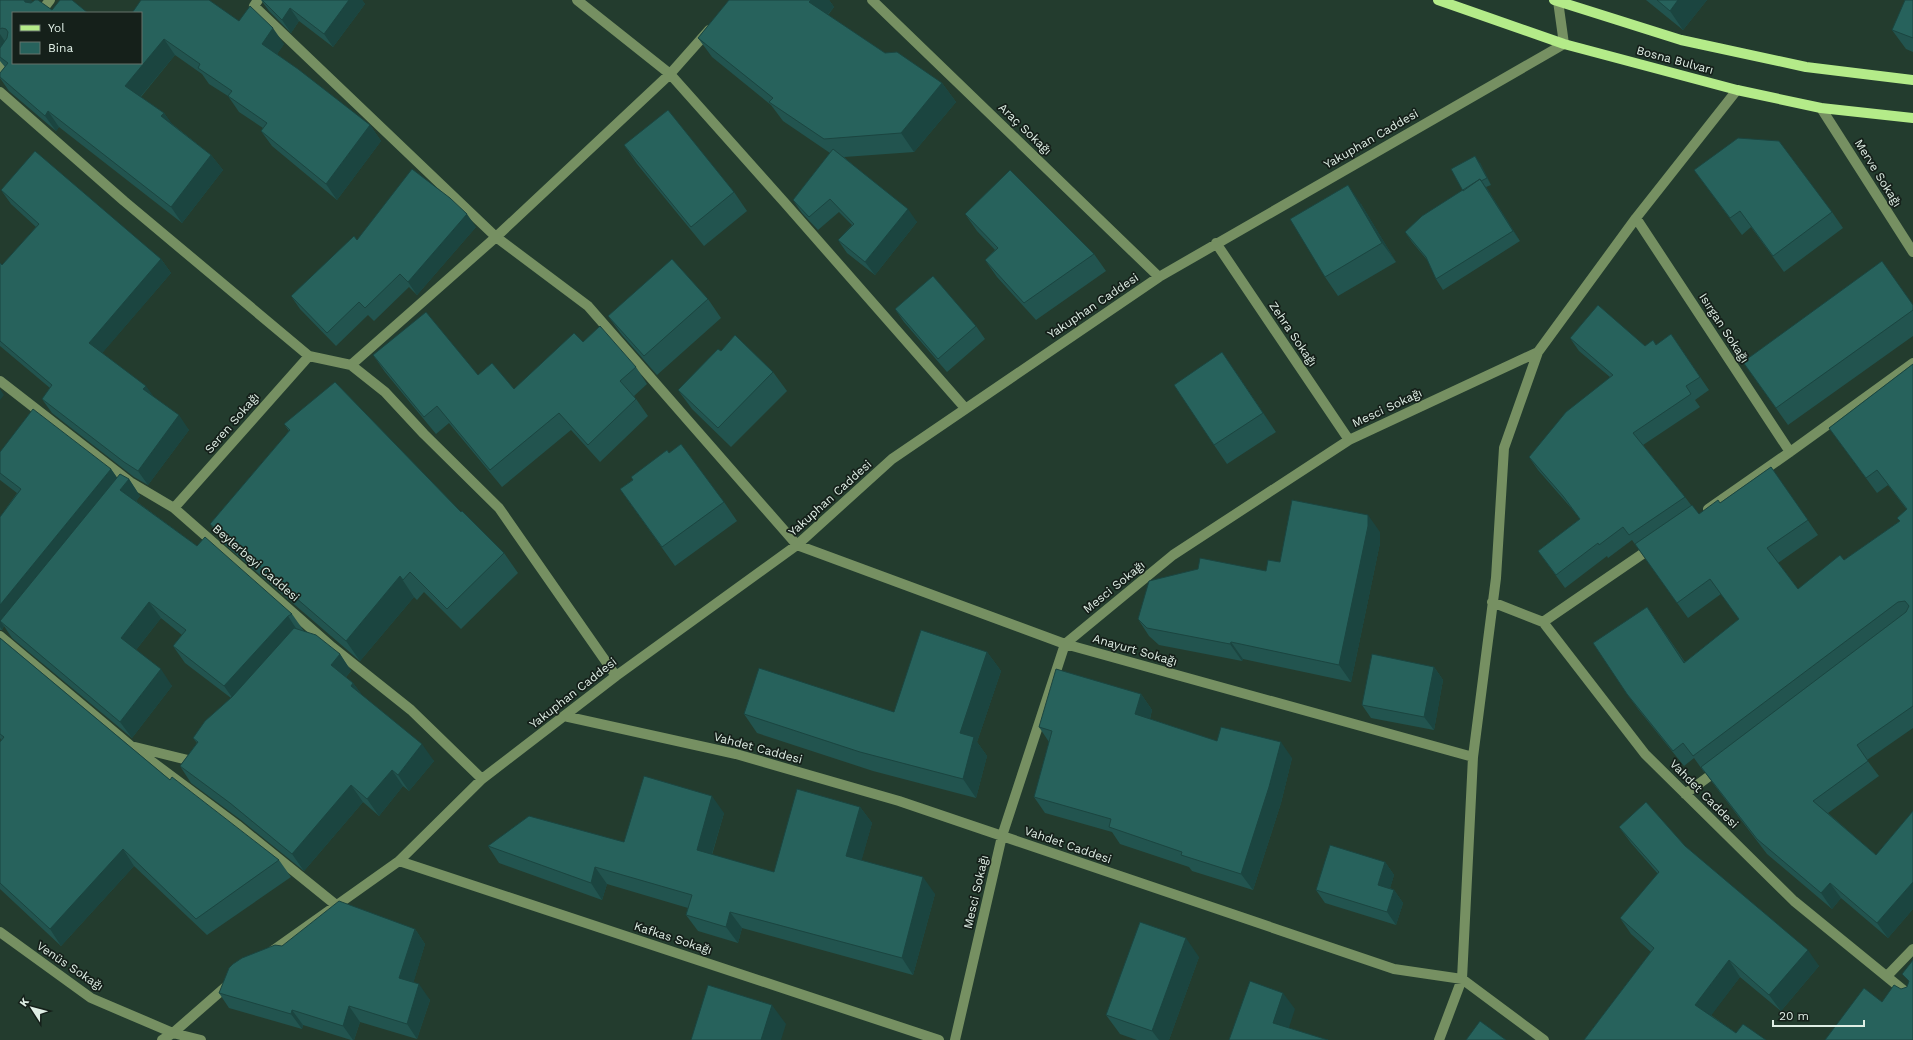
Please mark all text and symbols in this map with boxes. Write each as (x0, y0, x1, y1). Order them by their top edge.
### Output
legend (12, 12, 142, 64)
text: Yol (48, 21, 65, 35)
text: Bina (48, 41, 73, 55)
street label: Bosna Bulvarı (1635, 43, 1715, 77)
street label: Araç Sokağı (996, 100, 1054, 158)
street label: Yakuphan Caddesi (1321, 106, 1421, 172)
street label: Merve Sokağı (1852, 137, 1904, 209)
street label: Yakuphan Caddesi (1045, 270, 1141, 342)
street label: Isırgan Sokağı (1696, 291, 1752, 365)
street label: Zehra Sokağı (1266, 299, 1320, 369)
street label: Mesci Sokağı (1350, 386, 1424, 430)
street label: Seren Sokağı (202, 390, 262, 456)
street label: Yakuphan Caddesi (786, 457, 874, 539)
street label: Beylerbeyi Caddesi (210, 522, 302, 604)
street label: Mesci Sokağı (1080, 558, 1148, 616)
street label: Anayurt Sokağı (1091, 631, 1179, 669)
street label: Yakuphan Caddesi (527, 655, 619, 731)
street label: Vahdet Caddesi (712, 729, 804, 767)
street label: Vahdet Caddesi (1667, 757, 1741, 831)
street label: Vahdet Caddesi (1023, 824, 1113, 866)
street label: Mesci Sokağı (961, 854, 991, 930)
street label: Kafkas Sokağı (632, 919, 714, 957)
street label: Venüs Sokağı (34, 939, 106, 993)
north arrow (12, 988, 52, 1028)
text: K (17, 995, 32, 1009)
scale bar (1773, 1002, 1864, 1028)
text: 20 m (1779, 1009, 1809, 1023)

